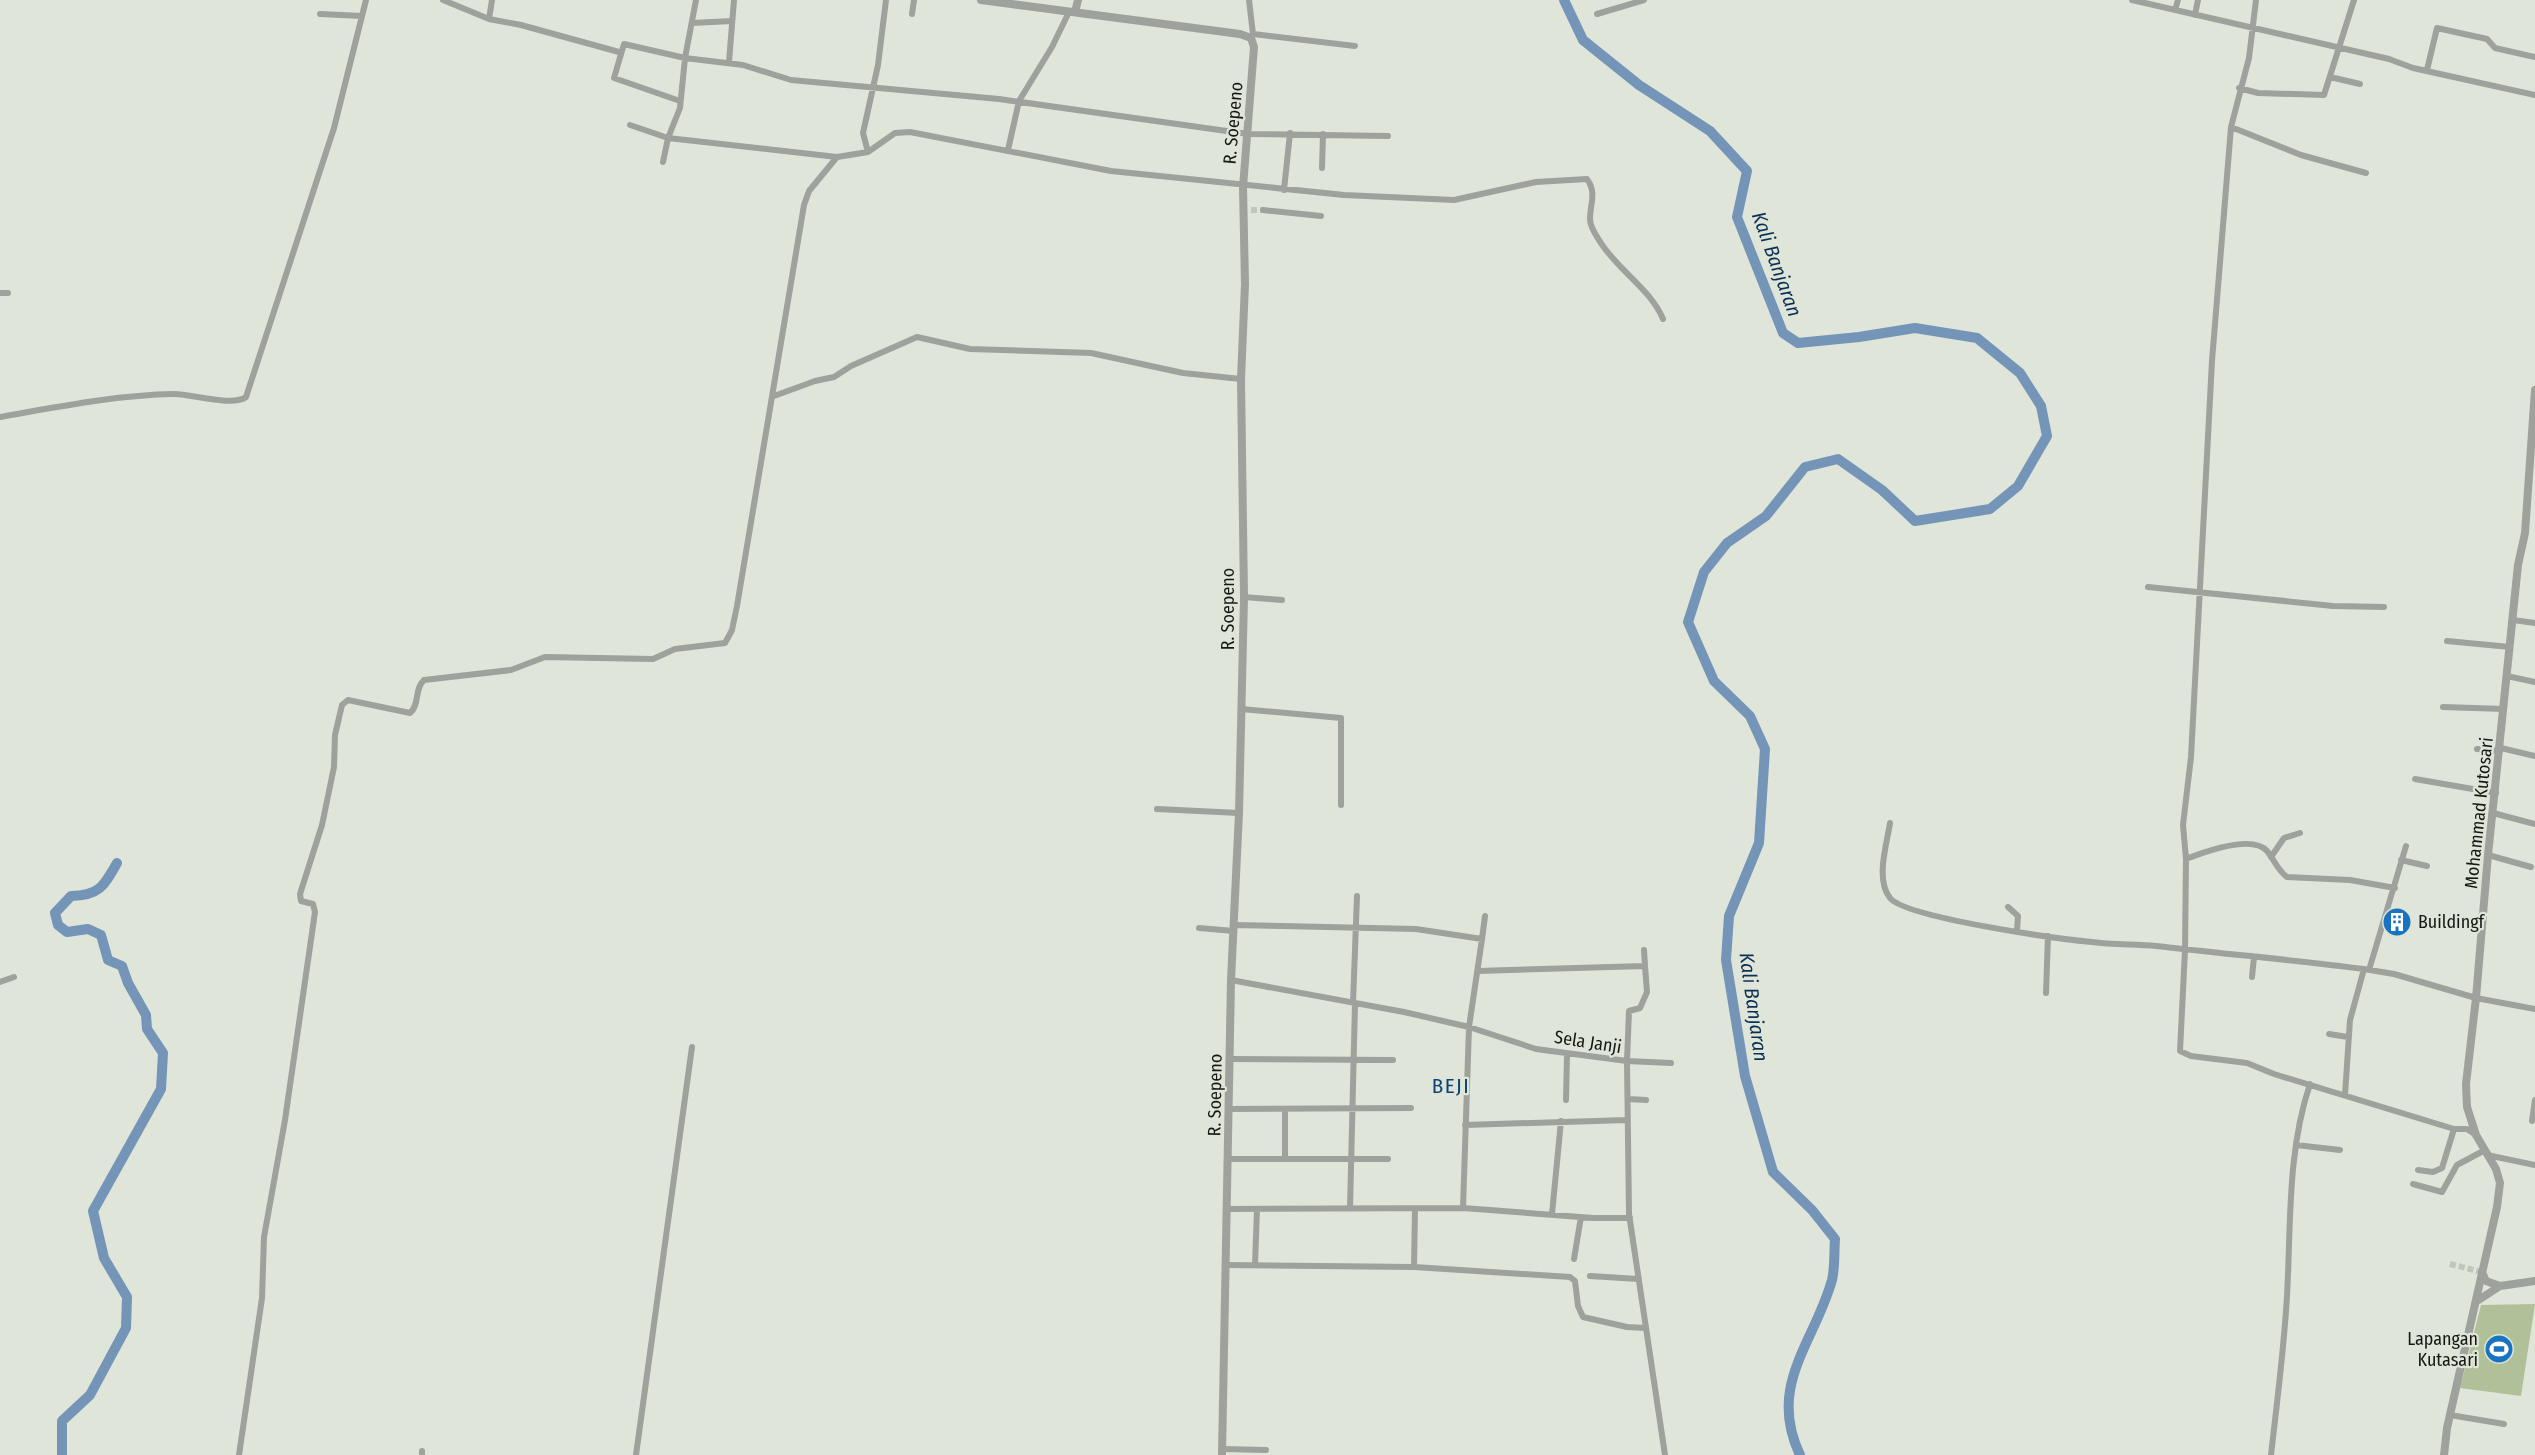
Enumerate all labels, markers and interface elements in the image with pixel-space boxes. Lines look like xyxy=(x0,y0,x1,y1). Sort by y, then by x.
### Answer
street label: R. Soepeno xyxy=(1218,81,1248,165)
water label: Kali Banjaran xyxy=(1747,208,1807,320)
street label: R. Soepeno xyxy=(1217,568,1239,650)
street label: Mohammad Kutosari xyxy=(2460,736,2498,890)
building icon: Buildingf xyxy=(2381,906,2413,938)
place label: Buildingf xyxy=(2418,911,2486,933)
water label: Kali Banjaran xyxy=(1734,951,1774,1063)
street label: Sela Janji xyxy=(1553,1026,1623,1058)
street label: R. Soepeno xyxy=(1203,1054,1227,1136)
district label: BEJI xyxy=(1432,1073,1470,1099)
place label: Lapangan Kutasari xyxy=(2407,1328,2478,1371)
sports icon: Lapangan Kutasari xyxy=(2483,1333,2515,1365)

